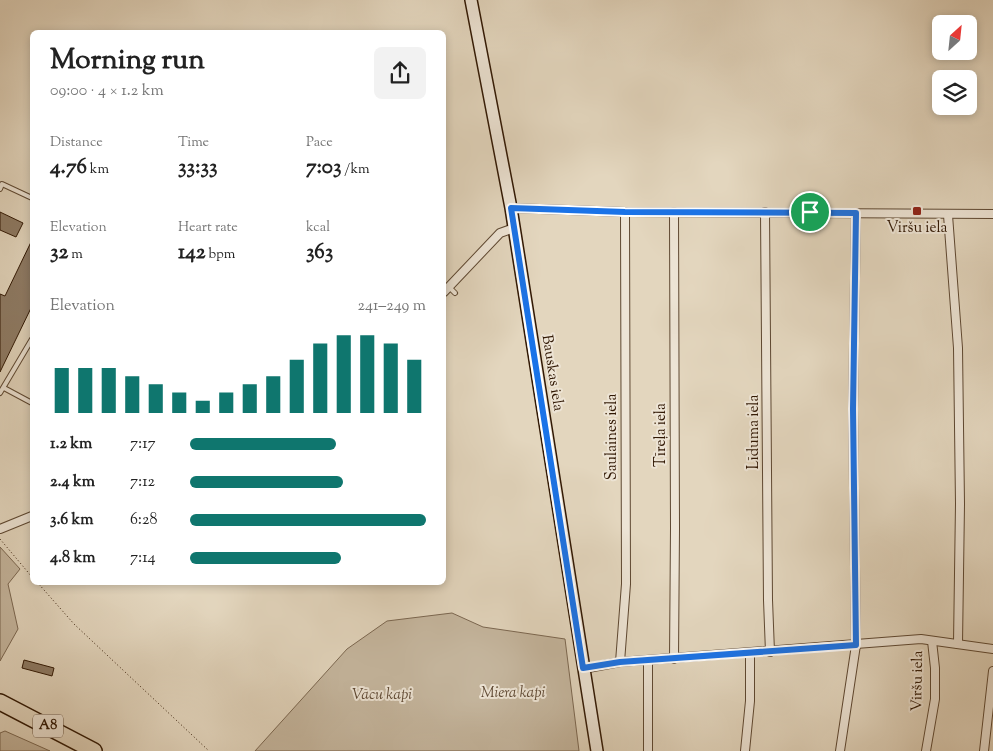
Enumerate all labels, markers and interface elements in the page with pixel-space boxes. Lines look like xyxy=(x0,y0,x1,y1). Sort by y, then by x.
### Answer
north arrow xyxy=(932,15,978,60)
map controls xyxy=(932,15,977,115)
text: Morning run xyxy=(50,41,205,81)
button: share xyxy=(374,47,426,99)
button: layers xyxy=(932,70,977,115)
text: 09:00 · 4 × 1.2 km xyxy=(50,80,164,103)
text: Distance xyxy=(50,133,103,153)
text: Time xyxy=(178,133,209,153)
text: Pace xyxy=(306,133,333,153)
text: 4.76 xyxy=(50,153,87,183)
text: 33:33 xyxy=(178,153,217,183)
text: 7:03 xyxy=(306,153,341,183)
text: km xyxy=(87,160,109,180)
text: /km xyxy=(341,160,370,180)
pin xyxy=(789,191,831,233)
icon: arrive xyxy=(796,198,824,226)
marker: Viršu iela xyxy=(911,205,923,217)
text: Elevation xyxy=(50,218,107,238)
text: Heart rate xyxy=(178,218,238,238)
text: kcal xyxy=(306,218,330,238)
place label: Viršu iela xyxy=(887,218,948,239)
text: 32 xyxy=(50,238,68,268)
text: 142 xyxy=(178,238,206,268)
text: 363 xyxy=(306,238,333,268)
text: m xyxy=(68,245,83,265)
text: bpm xyxy=(206,245,235,265)
text: Elevation xyxy=(50,295,115,318)
text: 241–249 m xyxy=(358,295,426,318)
street label: Bauskas iela xyxy=(536,333,568,413)
street label: Saulaines iela xyxy=(602,394,623,480)
street label: Līduma iela xyxy=(744,394,765,469)
street label: Tīreļa iela xyxy=(651,403,672,467)
text: 1.2 km xyxy=(50,433,92,456)
text: 7:17 xyxy=(130,433,156,456)
text: 2.4 km xyxy=(50,471,95,494)
text: 7:12 xyxy=(130,471,155,494)
text: 3.6 km xyxy=(50,509,94,532)
text: 6:28 xyxy=(130,509,157,532)
text: 4.8 km xyxy=(50,547,95,570)
text: 7:14 xyxy=(130,547,156,570)
street label: Viršu iela xyxy=(907,650,929,712)
park label: Miera kapi xyxy=(481,683,545,704)
park label: Vācu kapi xyxy=(352,685,412,706)
road number: A8 xyxy=(33,714,63,738)

